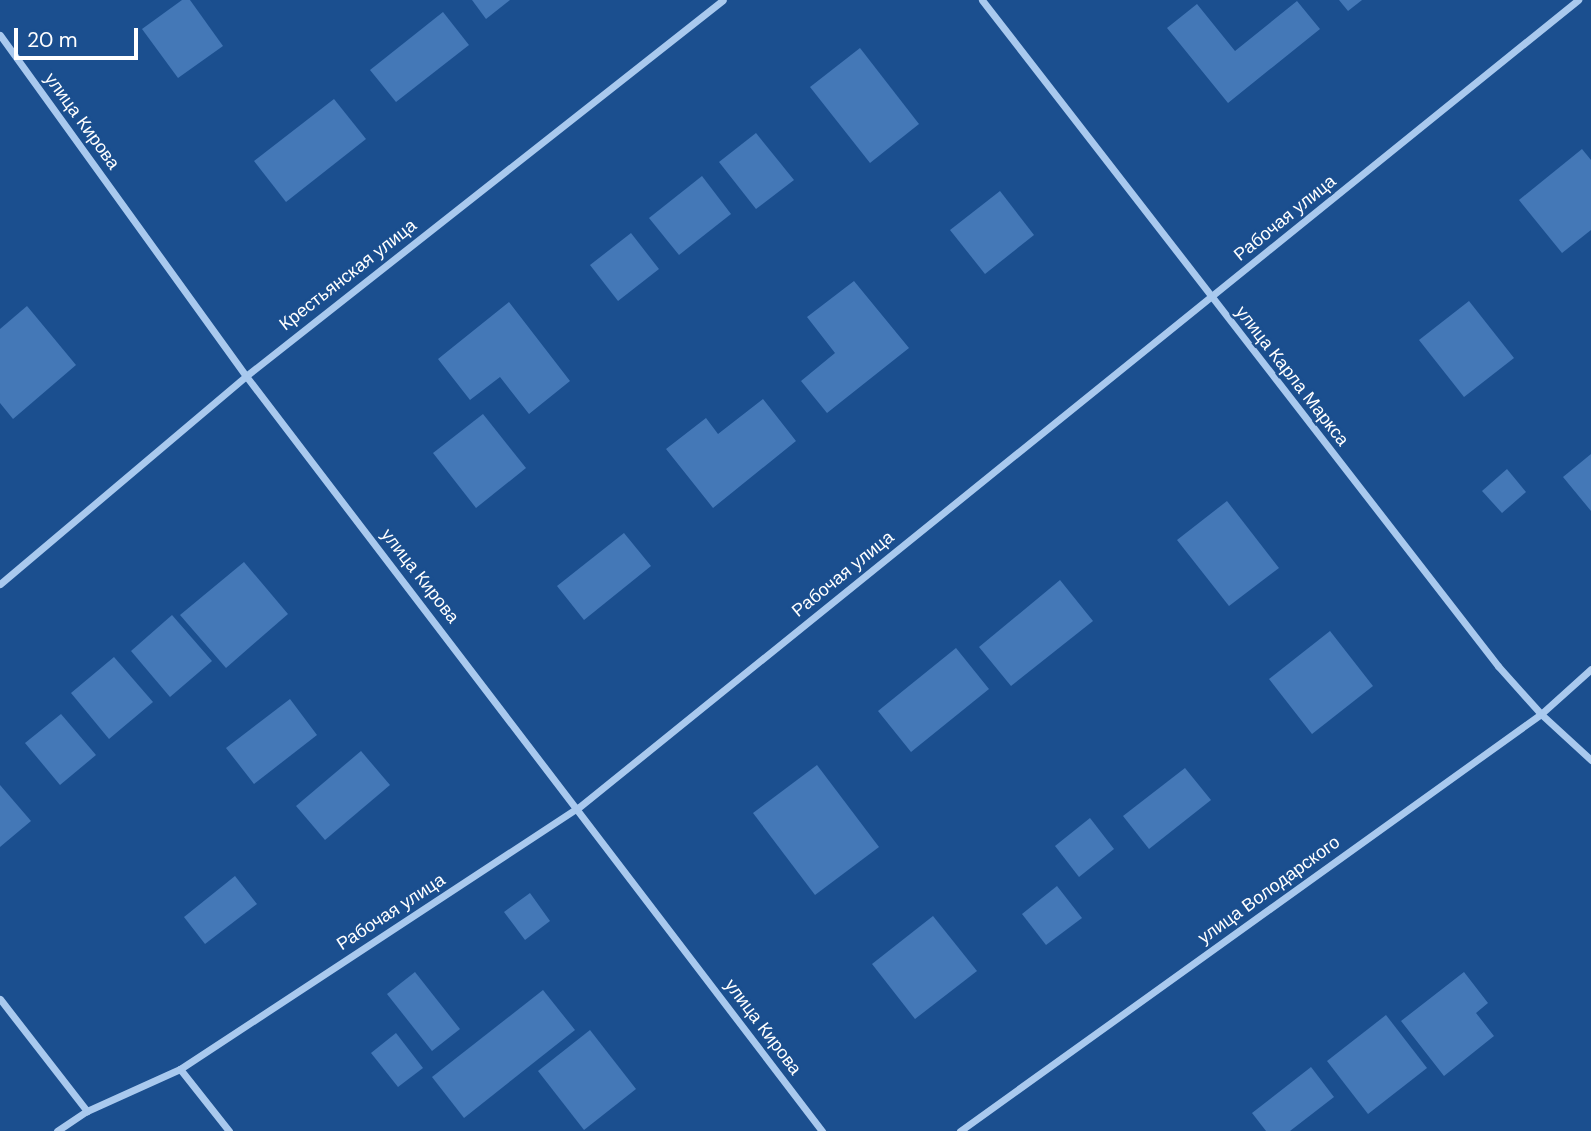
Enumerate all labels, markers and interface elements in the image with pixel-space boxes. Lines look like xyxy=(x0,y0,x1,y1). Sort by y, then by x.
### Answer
scale bar xyxy=(18,14,142,58)
text: 20 m xyxy=(27,26,78,54)
street label: улица Кирова xyxy=(40,68,124,174)
street label: Рабочая улица xyxy=(1230,170,1340,266)
street label: Крестьянская улица xyxy=(275,215,421,335)
street label: улица Карла Маркса xyxy=(1231,302,1353,450)
street label: улица Кирова xyxy=(376,524,464,628)
street label: Рабочая улица xyxy=(788,526,898,622)
street label: улица Володарского xyxy=(1194,831,1344,949)
street label: Рабочая улица xyxy=(333,869,449,955)
street label: улица Кирова xyxy=(720,975,806,1079)

